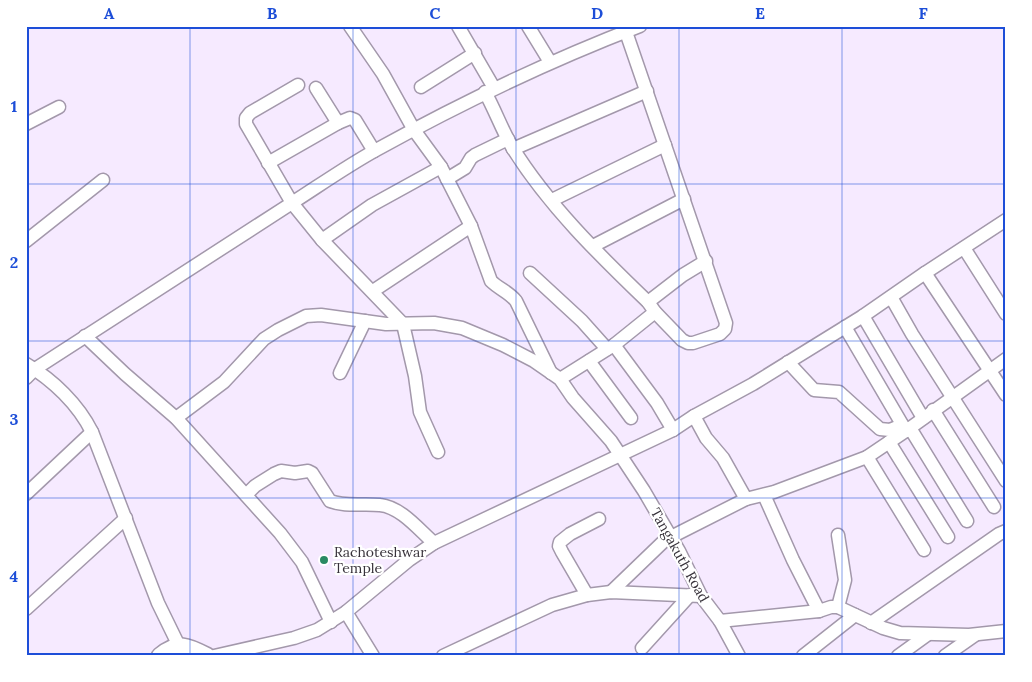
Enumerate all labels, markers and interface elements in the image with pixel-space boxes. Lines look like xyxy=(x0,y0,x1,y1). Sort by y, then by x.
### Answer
text: A xyxy=(104,3,115,23)
text: B xyxy=(267,3,278,23)
text: C xyxy=(429,3,441,23)
text: D xyxy=(591,3,603,23)
text: E xyxy=(755,3,765,23)
text: F xyxy=(918,3,928,23)
text: 1 xyxy=(11,96,17,116)
text: 2 xyxy=(10,252,18,272)
text: 3 xyxy=(10,409,19,429)
street label: Tangakuth Road xyxy=(647,505,713,605)
place label: Rachoteshwar Temple xyxy=(334,543,426,577)
marker: Rachoteshwar Temple xyxy=(318,554,330,566)
text: 4 xyxy=(10,566,19,586)

